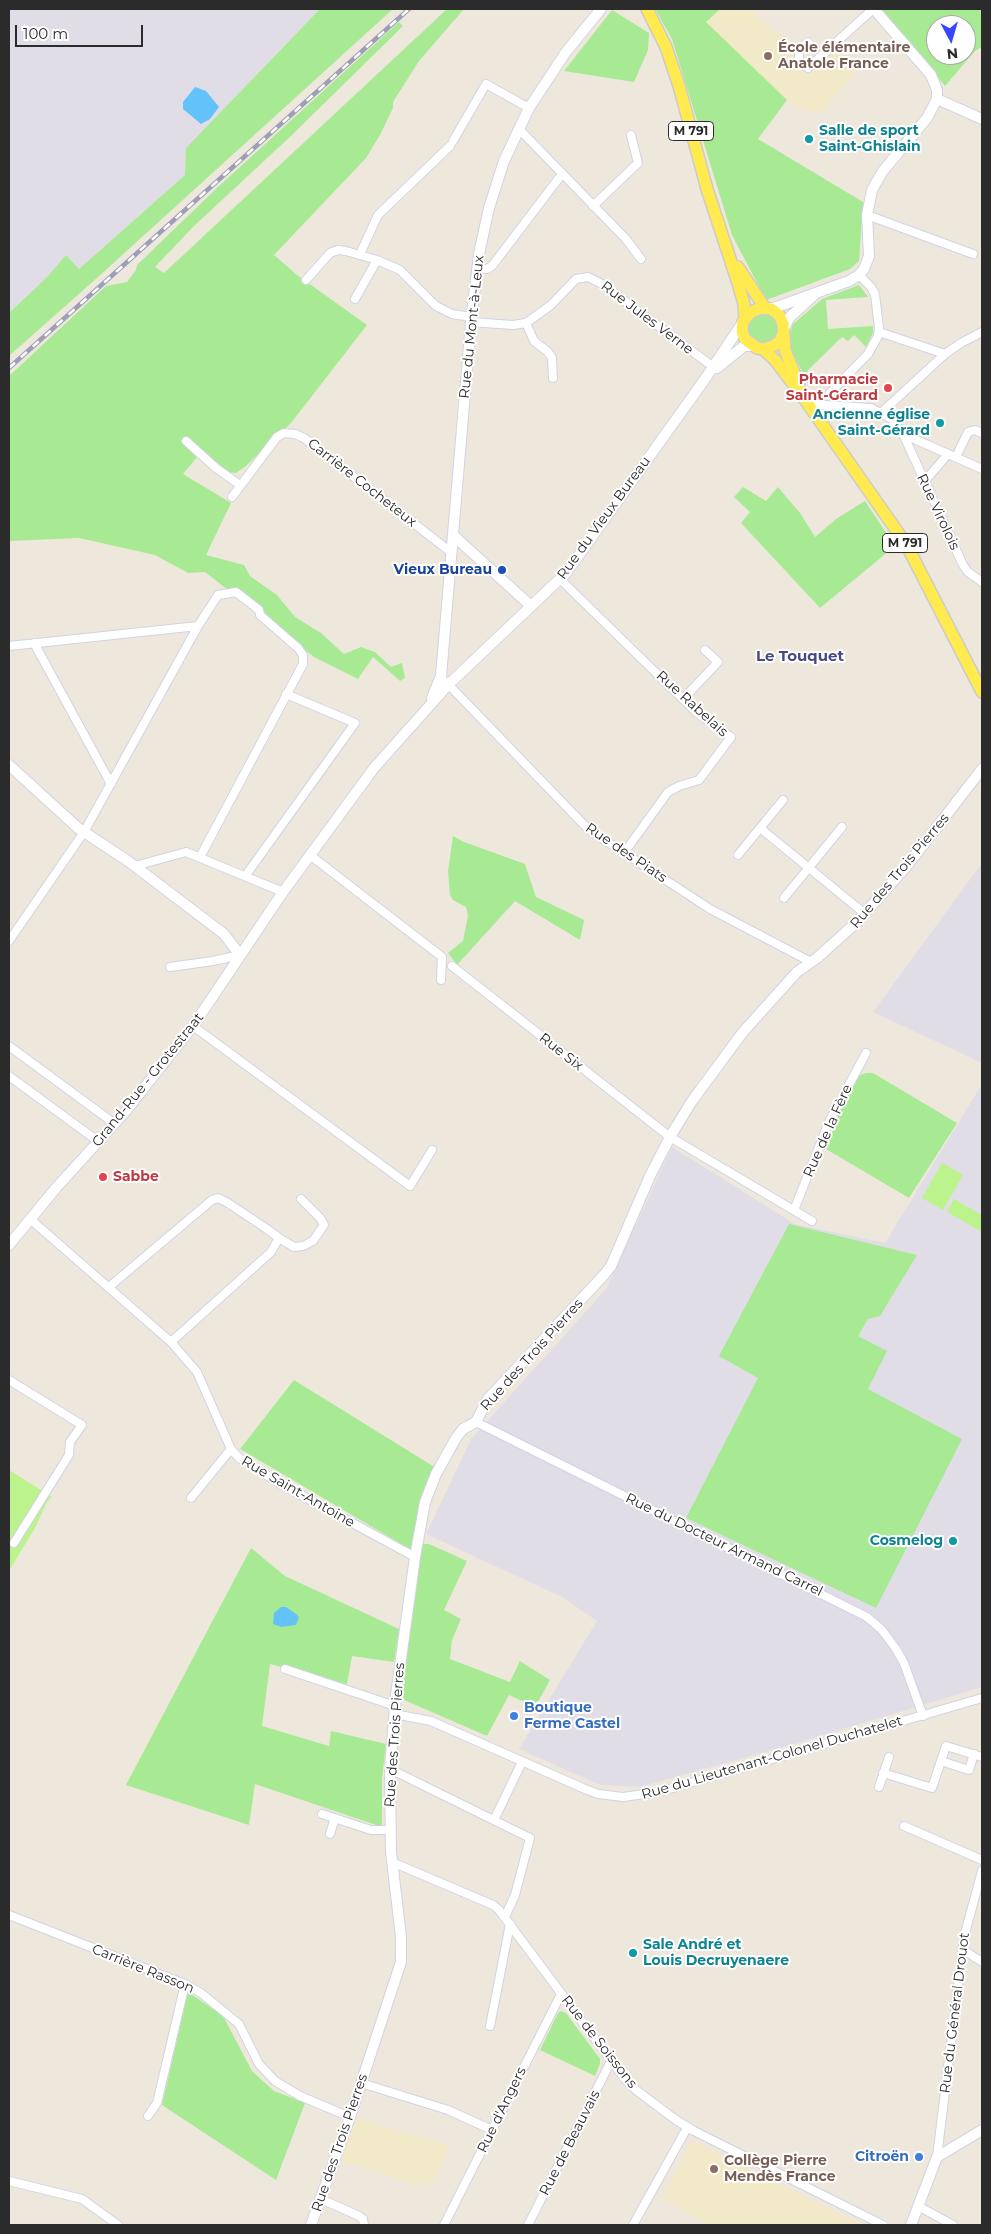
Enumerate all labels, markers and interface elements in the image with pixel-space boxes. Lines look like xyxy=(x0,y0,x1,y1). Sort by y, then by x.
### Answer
scale bar xyxy=(18,15,145,47)
north arrow xyxy=(926,15,976,65)
text: 100 m xyxy=(23,24,68,43)
place label: École élémentaire Anatole France xyxy=(778,40,910,72)
text: N xyxy=(946,44,959,63)
marker: École élémentaire Anatole France xyxy=(762,50,774,62)
road number: M 791 xyxy=(668,122,714,140)
place label: Salle de sport Saint-Ghislain xyxy=(819,123,921,156)
marker: Salle de sport Saint-Ghislain xyxy=(803,133,815,145)
street label: Rue du Mont-à-Leux xyxy=(456,255,488,399)
street label: Rue Jules Verne xyxy=(597,278,697,358)
place label: Pharmacie Saint-Gérard xyxy=(786,372,878,404)
marker: Pharmacie Saint-Gérard xyxy=(882,382,894,394)
place label: Ancienne église Saint-Gérard xyxy=(813,407,930,440)
marker: Ancienne église Saint-Gérard xyxy=(934,417,946,429)
street label: Carrière Cocheteux xyxy=(304,435,420,531)
street label: Rue du Vieux Bureau xyxy=(554,453,654,583)
street label: Rue Virolois xyxy=(913,471,963,553)
road number: M 791 xyxy=(882,534,928,552)
place label: Vieux Bureau xyxy=(394,562,492,578)
marker: Vieux Bureau xyxy=(496,564,508,576)
district label: Le Touquet xyxy=(756,648,844,666)
street label: Rue Rabelais xyxy=(653,667,731,741)
street label: Rue des Trois Pierres xyxy=(847,810,953,932)
street label: Rue des Piats xyxy=(582,820,670,886)
street label: Grand-Rue - Grotestraat xyxy=(89,1010,207,1150)
street label: Rue Six xyxy=(536,1030,586,1074)
street label: Rue de la Fère xyxy=(800,1082,856,1180)
place label: Sabbe xyxy=(113,1169,159,1185)
marker: Sabbe xyxy=(97,1171,109,1183)
street label: Rue des Trois Pierres xyxy=(477,1296,587,1414)
street label: Rue Saint-Antoine xyxy=(238,1453,358,1531)
street label: Rue du Docteur Armand Carrel xyxy=(623,1490,825,1600)
place label: Cosmelog xyxy=(870,1533,943,1549)
marker: Cosmelog xyxy=(947,1535,959,1547)
street label: Rue des Trois Pierres xyxy=(382,1662,408,1808)
place label: Boutique Ferme Castel xyxy=(524,1700,620,1732)
marker: Boutique Ferme Castel xyxy=(508,1710,520,1722)
street label: Rue du Lieutenant-Colonel Duchatelet xyxy=(640,1713,904,1803)
street label: Rue du Général Drouot xyxy=(937,1932,973,2094)
place label: Sale André et Louis Decruyenaere xyxy=(643,1937,789,1970)
street label: Carrière Rasson xyxy=(89,1941,197,1997)
marker: Sale André et Louis Decruyenaere xyxy=(627,1947,639,1959)
street label: Rue de Soissons xyxy=(558,1992,640,2092)
street label: Rue d'Angers xyxy=(474,2064,530,2156)
street label: Rue des Trois Pierres xyxy=(308,2072,372,2214)
street label: Rue de Beauvais xyxy=(536,2088,604,2198)
place label: Citroën xyxy=(855,2149,909,2165)
marker: Citroën xyxy=(913,2151,925,2163)
place label: Collège Pierre Mendès France xyxy=(724,2153,836,2186)
marker: Collège Pierre Mendès France xyxy=(708,2163,720,2175)

